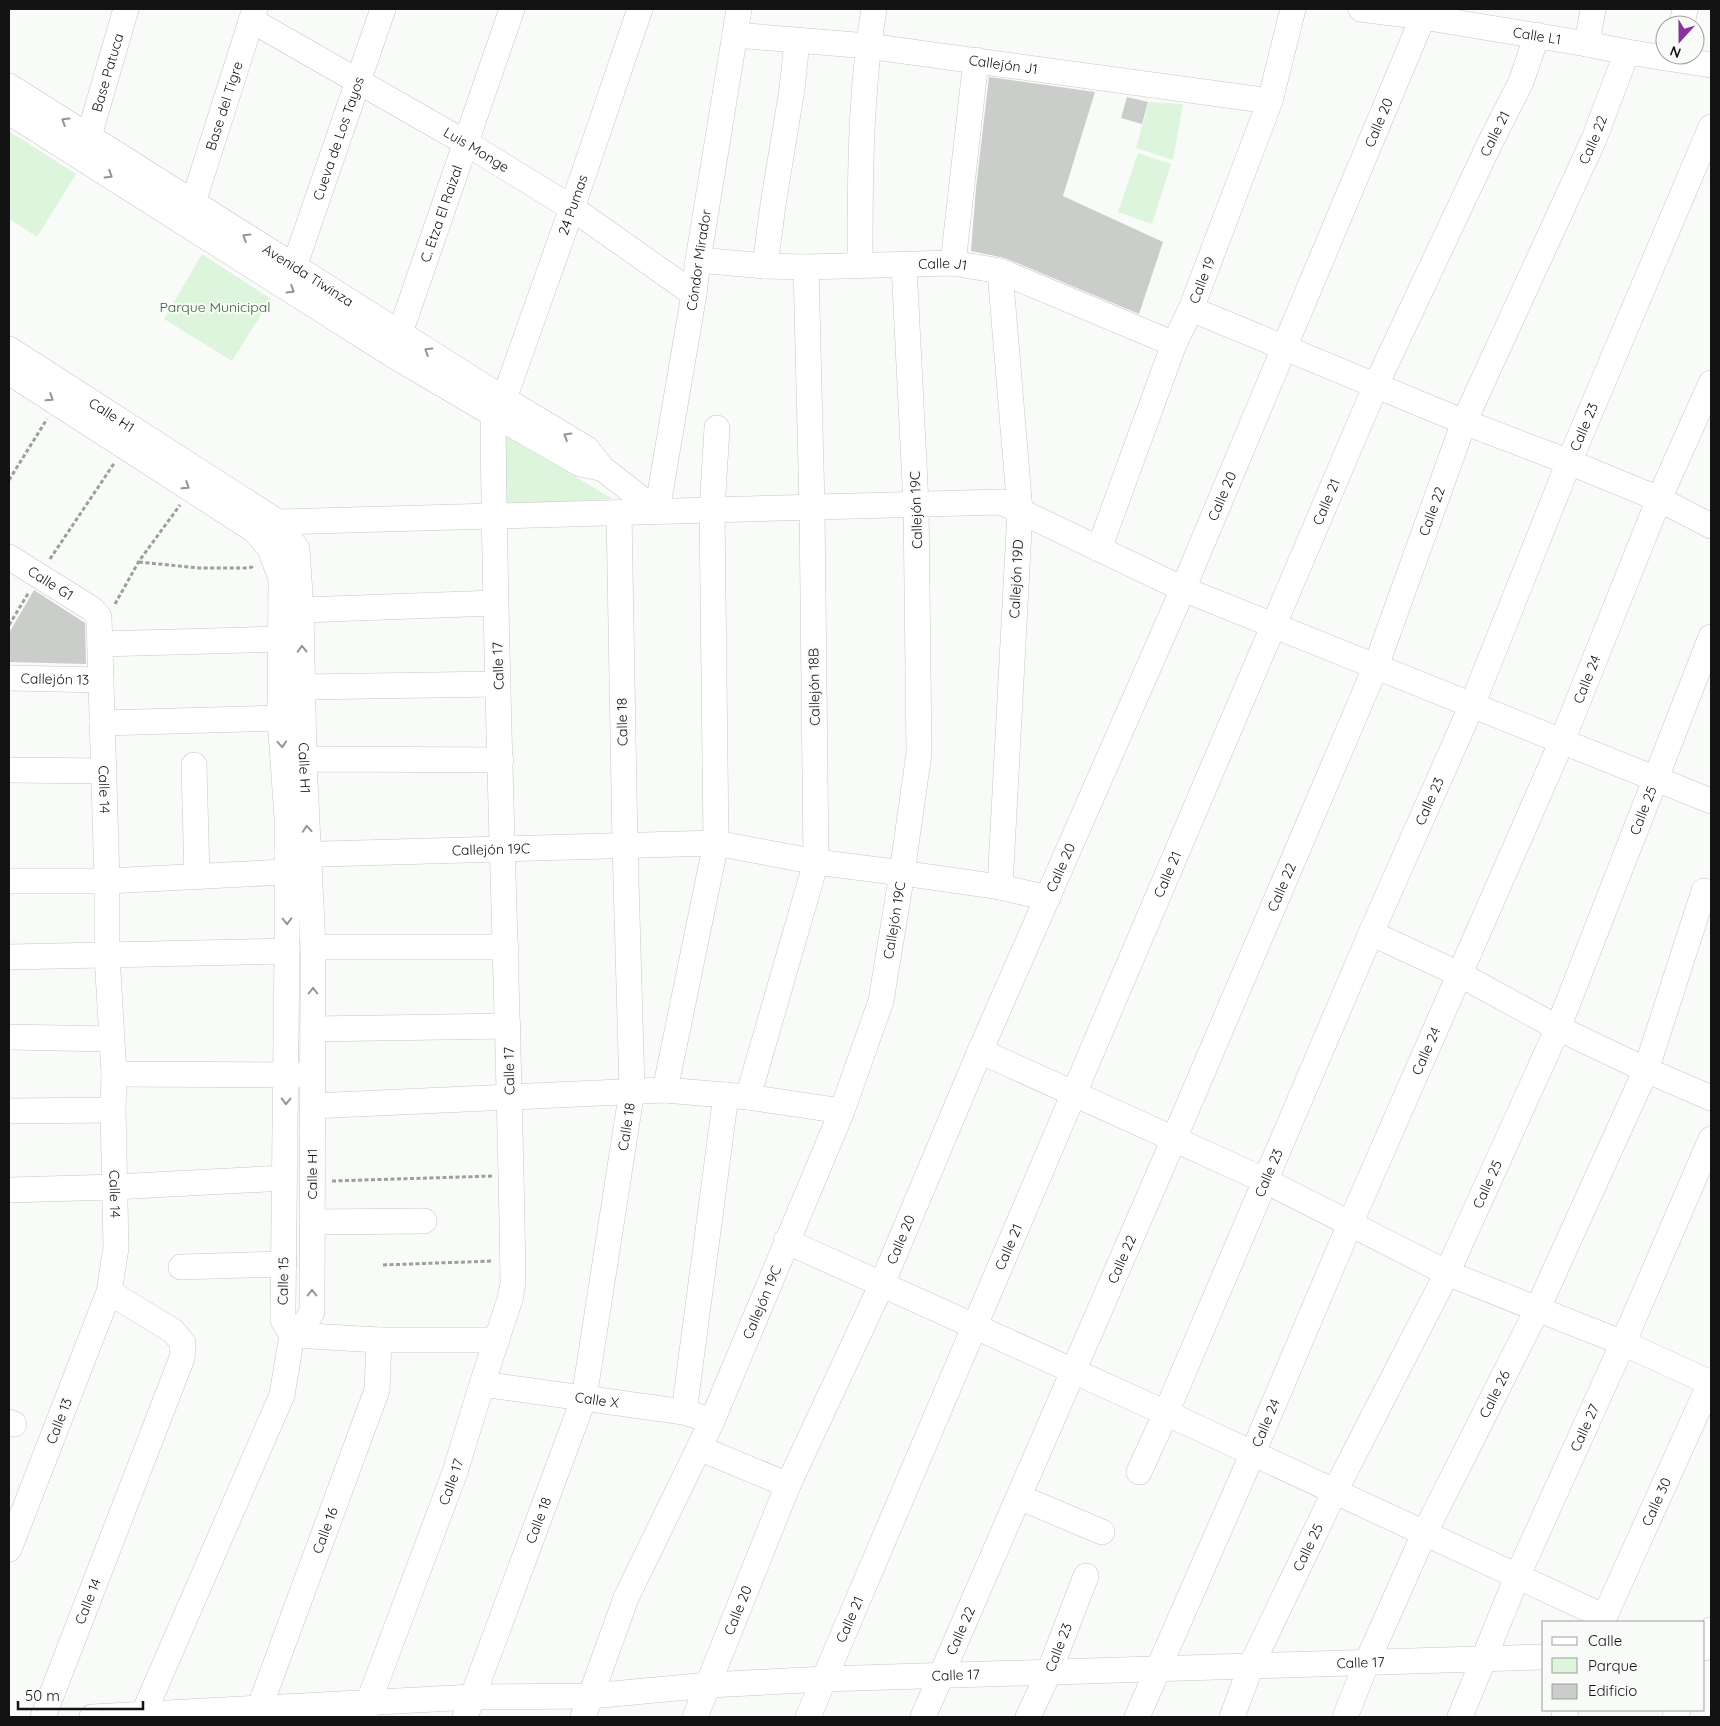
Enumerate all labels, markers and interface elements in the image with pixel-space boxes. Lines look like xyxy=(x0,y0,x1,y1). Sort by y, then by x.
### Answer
north arrow xyxy=(1655,15,1705,65)
street label: Calle L1 xyxy=(1512,23,1562,49)
street label: Base Patuca xyxy=(87,31,127,114)
text: N xyxy=(1667,42,1683,62)
street label: Callejón J1 xyxy=(968,51,1039,78)
street label: Base del Tigre xyxy=(201,59,247,153)
street label: Cueva de Los Tayos xyxy=(309,74,368,203)
street label: Calle 20 xyxy=(1360,95,1397,150)
street label: Calle 21 xyxy=(1476,108,1514,159)
street label: Calle 22 xyxy=(1575,113,1611,167)
one-way arrow xyxy=(62,118,71,127)
street label: Luis Monge xyxy=(440,123,513,176)
street label: C. Etza El Raizal xyxy=(416,163,466,265)
one-way arrow xyxy=(104,169,113,179)
street label: 24 Pumas xyxy=(554,172,592,238)
street label: Cóndor Mirador xyxy=(682,207,715,312)
one-way arrow xyxy=(243,233,252,243)
street label: Avenida Tiwinza xyxy=(259,240,357,311)
street label: Calle J1 xyxy=(918,254,968,274)
street label: Calle 19 xyxy=(1185,254,1219,306)
one-way arrow xyxy=(285,284,294,294)
park label: Parque Municipal xyxy=(159,298,271,316)
one-way arrow xyxy=(425,348,434,358)
one-way arrow xyxy=(44,392,53,401)
street label: Calle H1 xyxy=(85,394,138,436)
street label: Calle 23 xyxy=(1566,400,1602,454)
one-way arrow xyxy=(563,433,572,443)
street label: Calle 20 xyxy=(1204,469,1240,523)
street label: Callejón 19C xyxy=(906,471,926,549)
street label: Calle 21 xyxy=(1308,476,1344,528)
one-way arrow xyxy=(181,480,190,489)
street label: Calle 22 xyxy=(1415,484,1449,538)
street label: Callejón 19D xyxy=(1005,539,1027,619)
street label: Calle G1 xyxy=(24,562,77,604)
street label: Calle 17 xyxy=(488,642,508,690)
one-way arrow xyxy=(297,644,307,652)
street label: Callejón 18B xyxy=(804,648,824,726)
street label: Calle 24 xyxy=(1569,652,1605,706)
street label: Callejón 13 xyxy=(21,669,89,689)
street label: Calle 18 xyxy=(613,698,631,746)
one-way arrow xyxy=(276,740,287,748)
street label: Calle H1 xyxy=(295,742,315,794)
street label: Calle 14 xyxy=(94,765,114,814)
street label: Calle 23 xyxy=(1411,774,1448,828)
street label: Calle 25 xyxy=(1625,784,1661,838)
one-way arrow xyxy=(301,824,312,832)
street label: Callejón 19C xyxy=(452,839,530,859)
street label: Calle 20 xyxy=(1042,840,1079,895)
street label: Calle 21 xyxy=(1149,848,1185,900)
street label: Calle 22 xyxy=(1263,860,1300,914)
street label: Callejón 19C xyxy=(879,880,909,960)
one-way arrow xyxy=(282,918,292,925)
one-way arrow xyxy=(308,987,318,994)
street label: Calle 24 xyxy=(1408,1024,1444,1078)
street label: Calle 17 xyxy=(500,1047,518,1095)
one-way arrow xyxy=(281,1098,291,1105)
street label: Calle 18 xyxy=(614,1101,639,1152)
street label: Calle 23 xyxy=(1250,1146,1287,1200)
street label: Calle H1 xyxy=(303,1149,321,1199)
street label: Calle 25 xyxy=(1468,1157,1506,1211)
street label: Calle 14 xyxy=(105,1170,124,1218)
street label: Calle 20 xyxy=(882,1212,919,1267)
street label: Calle 21 xyxy=(991,1221,1026,1273)
street label: Calle 22 xyxy=(1103,1232,1140,1286)
street label: Calle 15 xyxy=(274,1257,292,1305)
street label: Callejón 19C xyxy=(738,1263,785,1342)
one-way arrow xyxy=(307,1289,317,1297)
street label: Calle 26 xyxy=(1475,1367,1514,1421)
street label: Calle X xyxy=(574,1388,621,1412)
street label: Calle 13 xyxy=(42,1395,76,1447)
street label: Calle 24 xyxy=(1247,1396,1284,1450)
street label: Calle 27 xyxy=(1566,1401,1603,1454)
street label: Calle 17 xyxy=(434,1457,468,1508)
street label: Calle 30 xyxy=(1638,1475,1675,1529)
street label: Calle 18 xyxy=(521,1494,555,1546)
street label: Calle 16 xyxy=(308,1504,342,1556)
street label: Calle 25 xyxy=(1289,1520,1327,1574)
street label: Calle 14 xyxy=(71,1576,105,1627)
street label: Calle 20 xyxy=(720,1583,756,1638)
street label: Calle 21 xyxy=(832,1594,867,1645)
street label: Calle 22 xyxy=(942,1603,979,1658)
street label: Calle 23 xyxy=(1041,1620,1076,1674)
legend xyxy=(1542,1621,1705,1711)
text: Calle xyxy=(1588,1631,1622,1650)
street label: Calle 17 xyxy=(1336,1653,1385,1672)
text: Parque xyxy=(1588,1656,1638,1675)
street label: Calle 17 xyxy=(931,1665,980,1685)
scale bar xyxy=(18,1678,142,1710)
text: Edificio xyxy=(1588,1681,1637,1700)
text: 50 m xyxy=(25,1686,60,1705)

